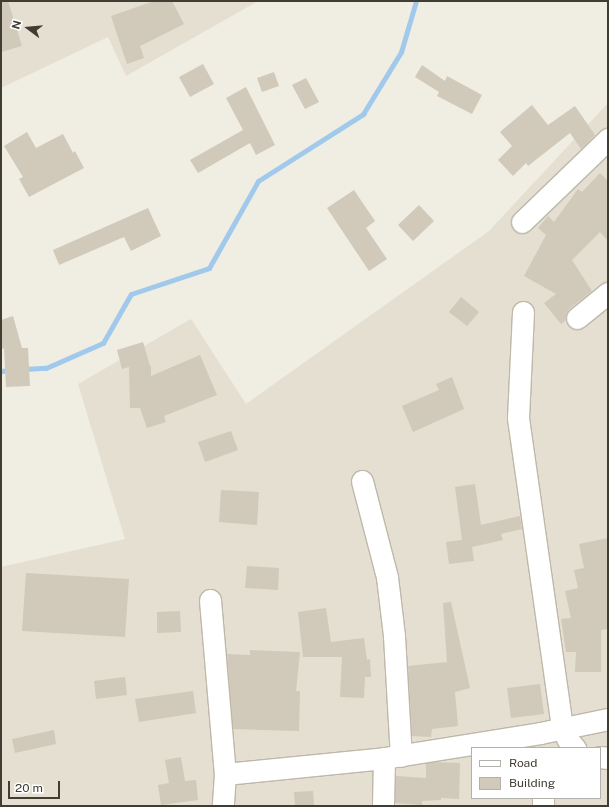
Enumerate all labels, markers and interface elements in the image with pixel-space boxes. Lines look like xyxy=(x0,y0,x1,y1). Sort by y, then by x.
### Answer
north arrow xyxy=(8,8,48,48)
text: N xyxy=(10,19,23,30)
legend xyxy=(471,747,601,799)
text: Road xyxy=(509,756,537,770)
scale bar xyxy=(10,773,62,799)
text: Building xyxy=(509,776,555,790)
text: 20 m xyxy=(15,781,43,795)

